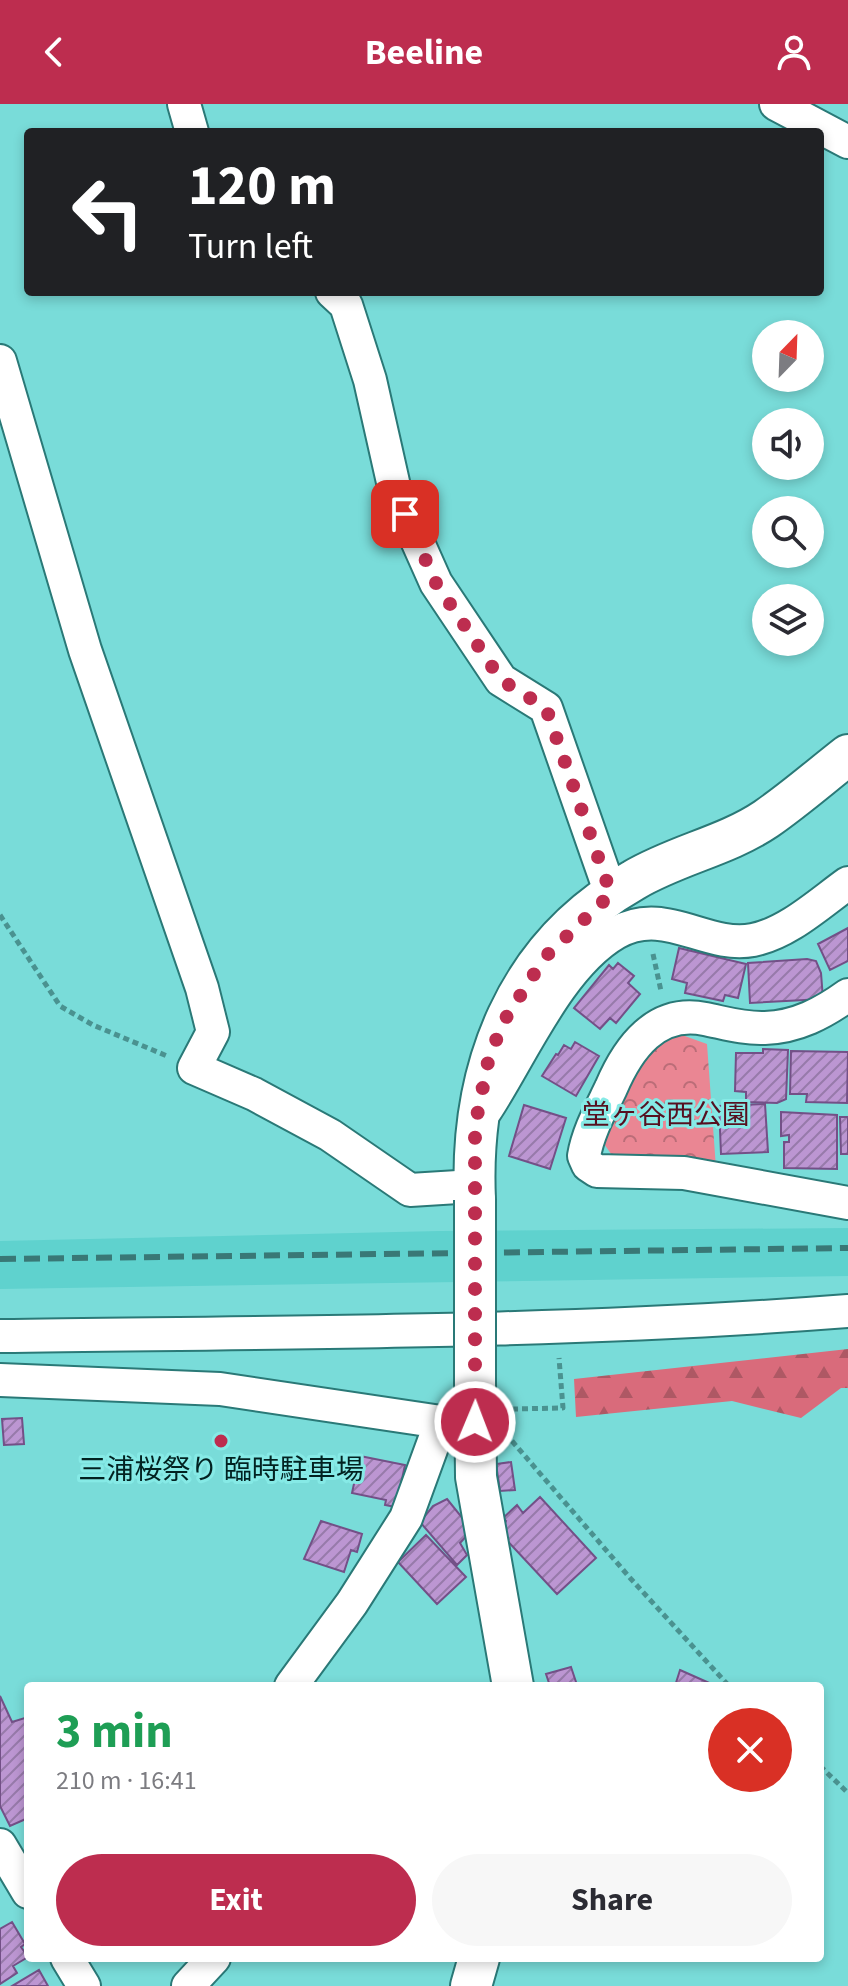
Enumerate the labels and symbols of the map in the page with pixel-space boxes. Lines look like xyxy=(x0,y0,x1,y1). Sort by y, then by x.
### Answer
north arrow xyxy=(752,320,824,392)
pin xyxy=(371,480,439,548)
park label: 堂ヶ谷西公園 xyxy=(582,1095,750,1135)
position arrow xyxy=(433,1380,517,1464)
marker: 三浦桜祭り 臨時駐車場 xyxy=(212,1432,230,1450)
place label: 三浦桜祭り 臨時駐車場 xyxy=(78,1450,364,1490)

